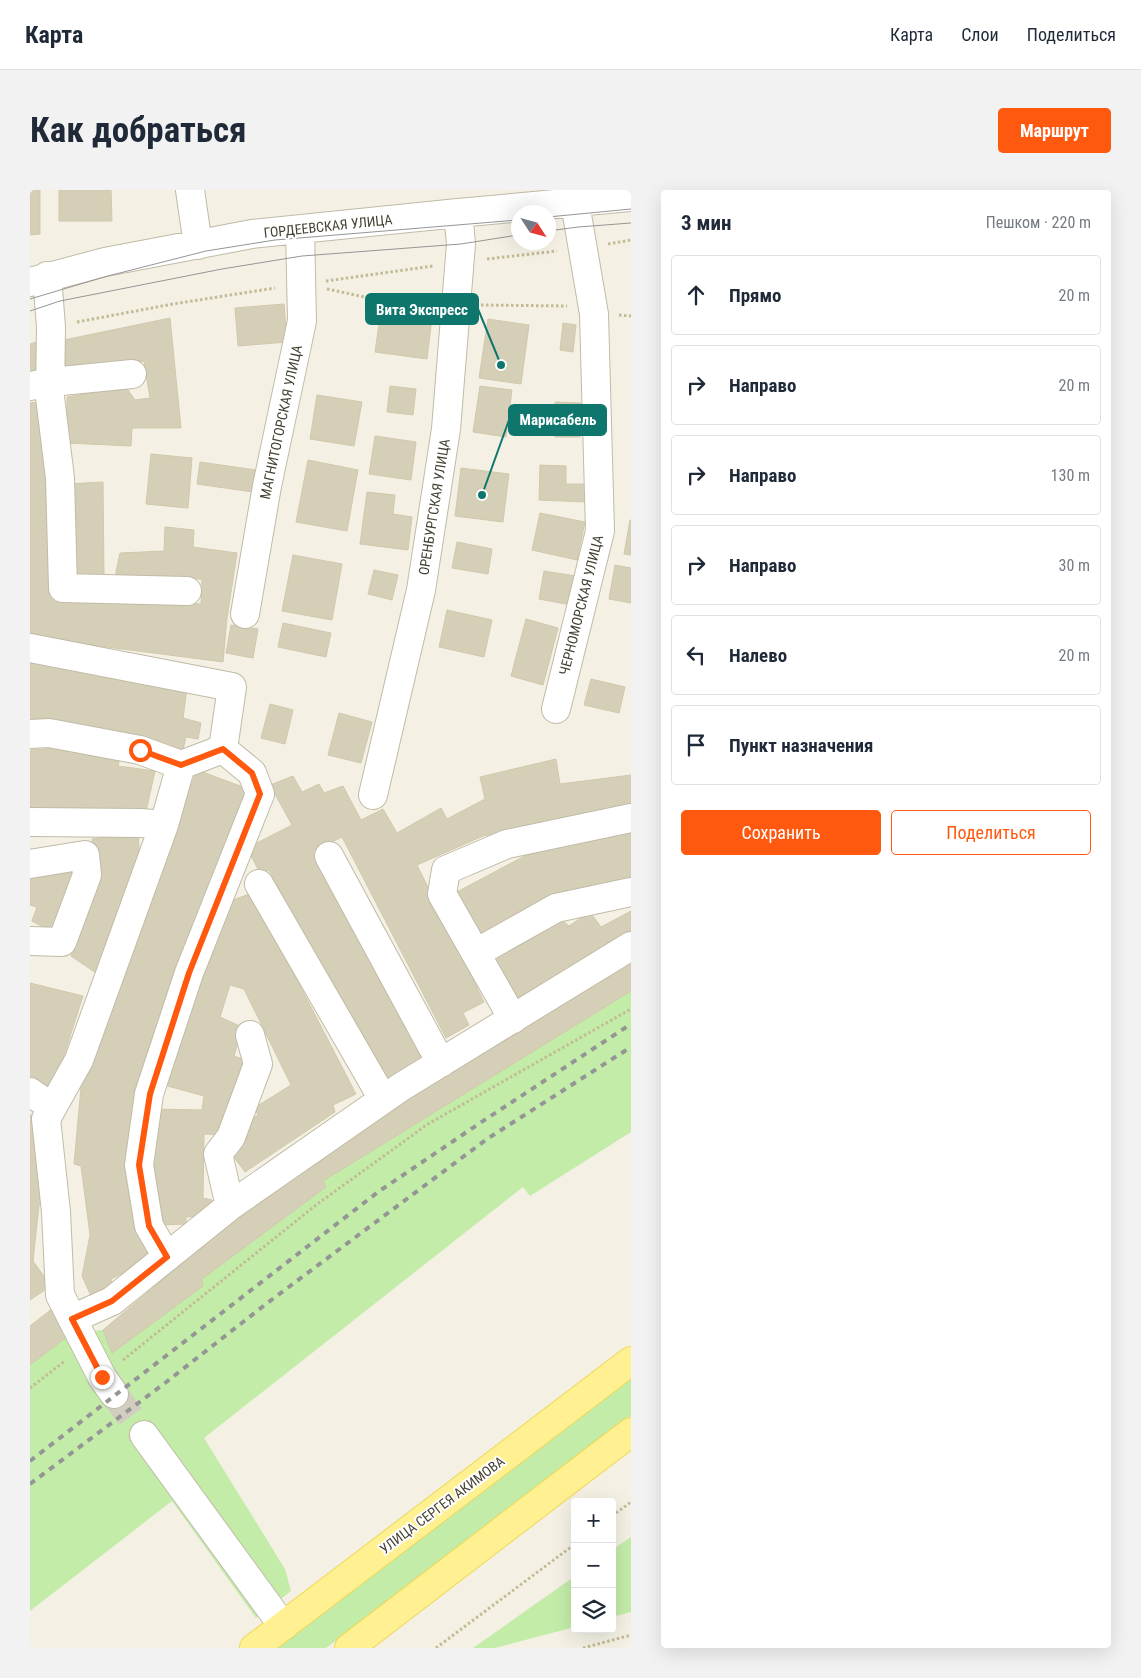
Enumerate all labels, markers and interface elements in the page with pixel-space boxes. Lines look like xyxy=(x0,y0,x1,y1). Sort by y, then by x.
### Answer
text: Карта xyxy=(25,21,83,49)
text: Карта xyxy=(890,24,933,45)
text: Слои xyxy=(961,24,999,45)
text: Поделиться xyxy=(1027,24,1116,45)
button: Маршрут xyxy=(998,108,1111,153)
text: Как добраться xyxy=(30,110,246,151)
north arrow xyxy=(511,205,556,250)
street label: ГОРДЕЕВСКАЯ УЛИЦА xyxy=(263,211,393,241)
text: 3 мин xyxy=(681,211,731,235)
text: Пешком · 220 m xyxy=(986,213,1091,232)
icon: ahead xyxy=(682,281,710,309)
text: Прямо xyxy=(729,284,782,307)
text: 20 m xyxy=(1058,286,1090,305)
callout: Вита Экспресс xyxy=(366,294,478,324)
text: Вита Экспресс xyxy=(376,301,468,319)
street label: МАГНИТОГОРСКАЯ УЛИЦА xyxy=(257,343,305,501)
icon: right xyxy=(682,371,710,399)
text: Направо xyxy=(729,374,796,397)
text: 20 m xyxy=(1058,376,1090,395)
callout: Марисабель xyxy=(509,405,606,435)
text: Марисабель xyxy=(520,411,597,429)
street label: ОРЕНБУРГСКАЯ УЛИЦА xyxy=(415,438,453,576)
icon: right xyxy=(682,461,710,489)
text: Направо xyxy=(729,464,796,487)
text: 130 m xyxy=(1051,466,1090,485)
street label: ЧЕРНОМОРСКАЯ УЛИЦА xyxy=(556,533,606,677)
icon: right xyxy=(682,551,710,579)
text: Направо xyxy=(729,554,796,577)
text: 30 m xyxy=(1058,556,1090,575)
icon: left xyxy=(682,641,710,669)
text: Налево xyxy=(729,644,787,667)
text: 20 m xyxy=(1058,646,1090,665)
icon: arrive xyxy=(682,731,710,759)
text: Пункт назначения xyxy=(729,734,873,757)
route start xyxy=(129,739,152,762)
button: Сохранить xyxy=(681,810,881,855)
button: Поделиться xyxy=(891,810,1091,855)
route end xyxy=(91,1366,114,1389)
street label: УЛИЦА СЕРГЕЯ АКИМОВА xyxy=(377,1453,507,1557)
map controls xyxy=(571,1498,616,1633)
button: + xyxy=(571,1498,616,1543)
button: − xyxy=(571,1543,616,1588)
button: layers xyxy=(571,1588,616,1633)

